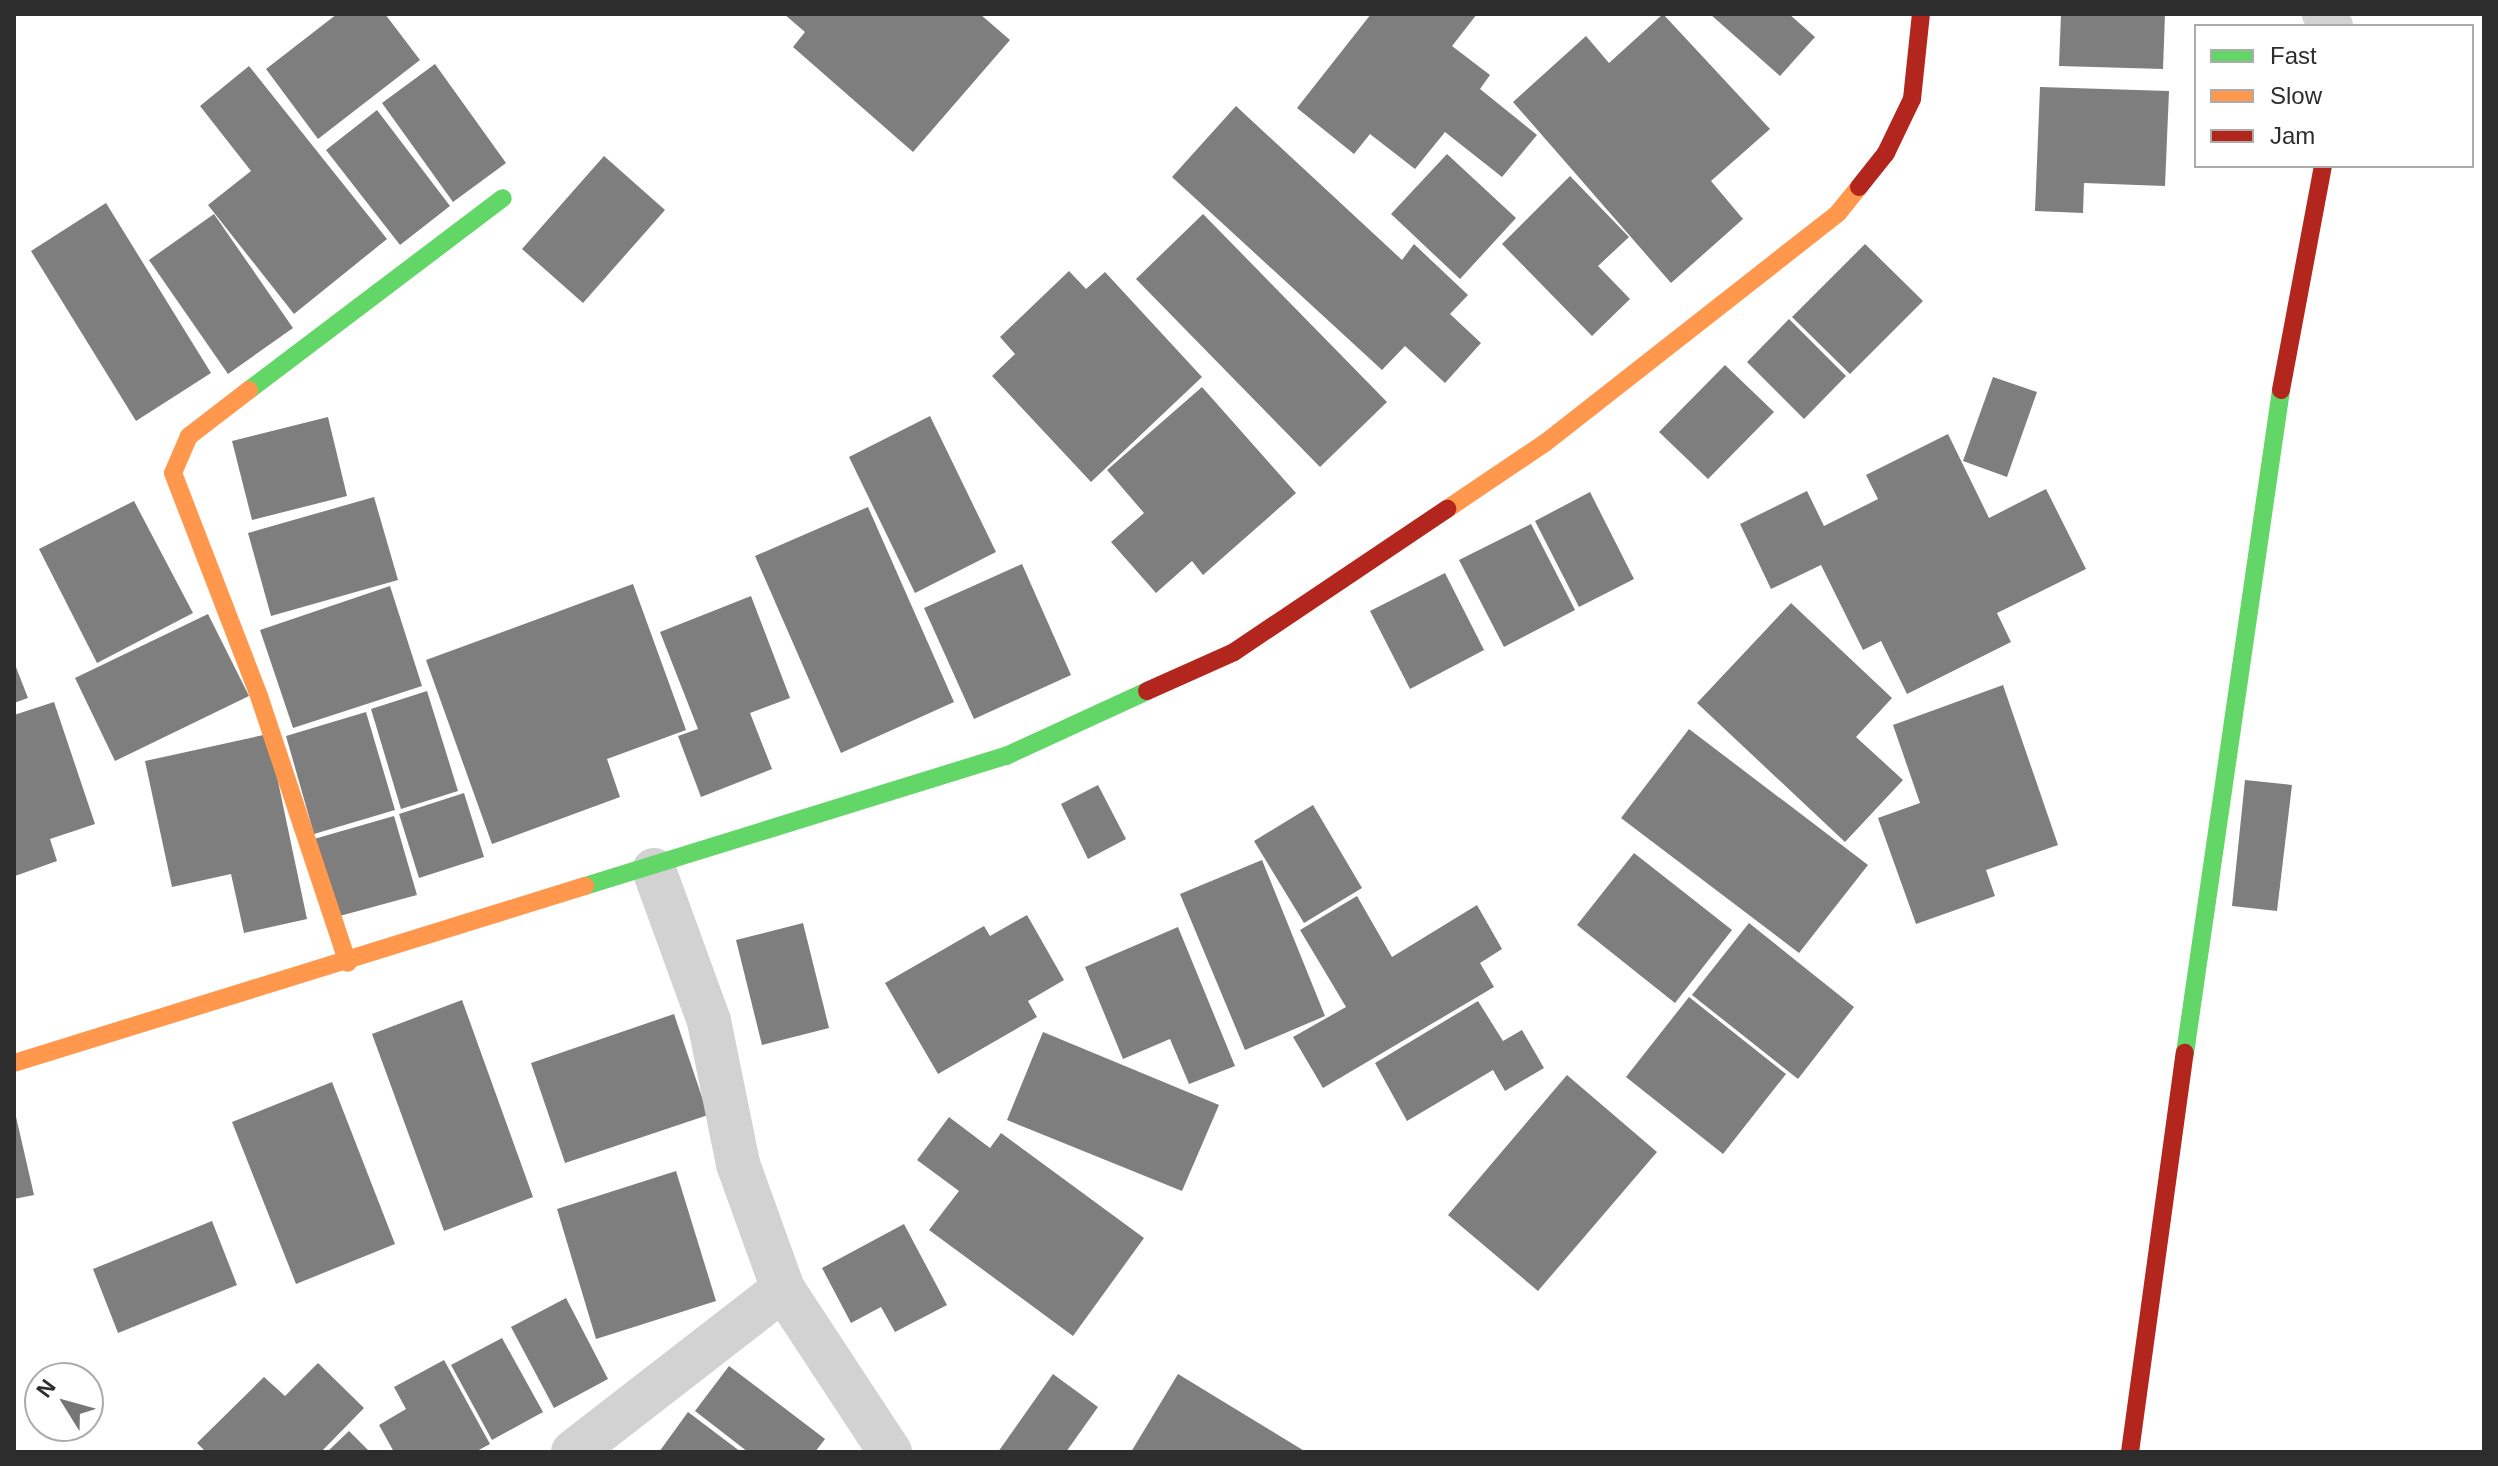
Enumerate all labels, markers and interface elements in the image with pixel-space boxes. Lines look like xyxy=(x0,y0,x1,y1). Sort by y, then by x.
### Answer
legend xyxy=(2194,24,2474,168)
text: Fast xyxy=(2270,42,2317,69)
text: Slow xyxy=(2270,82,2322,109)
text: Jam xyxy=(2270,122,2315,149)
north arrow xyxy=(24,1362,104,1442)
text: N xyxy=(31,1375,61,1402)

